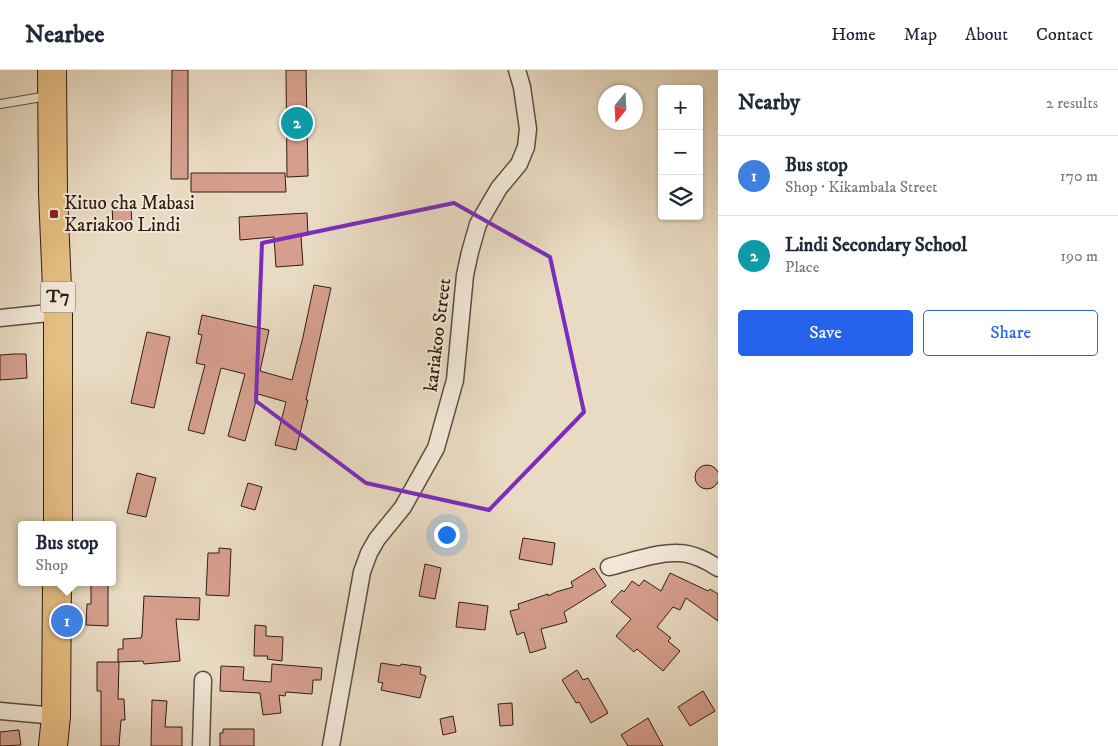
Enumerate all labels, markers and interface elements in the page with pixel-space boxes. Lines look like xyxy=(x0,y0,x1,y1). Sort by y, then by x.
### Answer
text: Nearbee xyxy=(25,20,104,50)
text: Home xyxy=(831,24,876,46)
text: Map xyxy=(904,24,937,46)
text: About xyxy=(965,24,1008,46)
text: Contact xyxy=(1036,24,1093,46)
north arrow xyxy=(598,85,643,130)
map controls xyxy=(658,85,703,220)
button: + xyxy=(658,85,703,130)
text: Nearby xyxy=(738,90,800,116)
text: 2 results xyxy=(1046,93,1098,113)
pin: 2 xyxy=(281,104,313,142)
button: − xyxy=(658,130,703,175)
text: Bus stop xyxy=(785,154,848,177)
text: 1 xyxy=(751,166,757,186)
text: 170 m xyxy=(1060,166,1098,186)
button: layers xyxy=(658,175,703,220)
text: Shop · Kikambala Street xyxy=(785,177,937,197)
place label: Kituo cha Mabasi Kariakoo Lindi xyxy=(64,192,195,237)
marker: Kituo cha Mabasi Kariakoo Lindi xyxy=(48,208,60,220)
text: Lindi Secondary School xyxy=(785,234,967,257)
text: 2 xyxy=(750,246,758,266)
text: 190 m xyxy=(1060,246,1098,266)
text: Place xyxy=(785,257,819,277)
street label: kariakoo Street xyxy=(420,277,456,393)
road number: T7 xyxy=(40,282,76,312)
button: Save xyxy=(738,310,913,356)
button: Share xyxy=(923,310,1098,356)
popup xyxy=(18,521,116,586)
your location xyxy=(434,522,460,548)
text: Bus stop xyxy=(36,532,98,555)
text: Shop xyxy=(36,555,68,575)
pin: 1 xyxy=(51,602,83,640)

